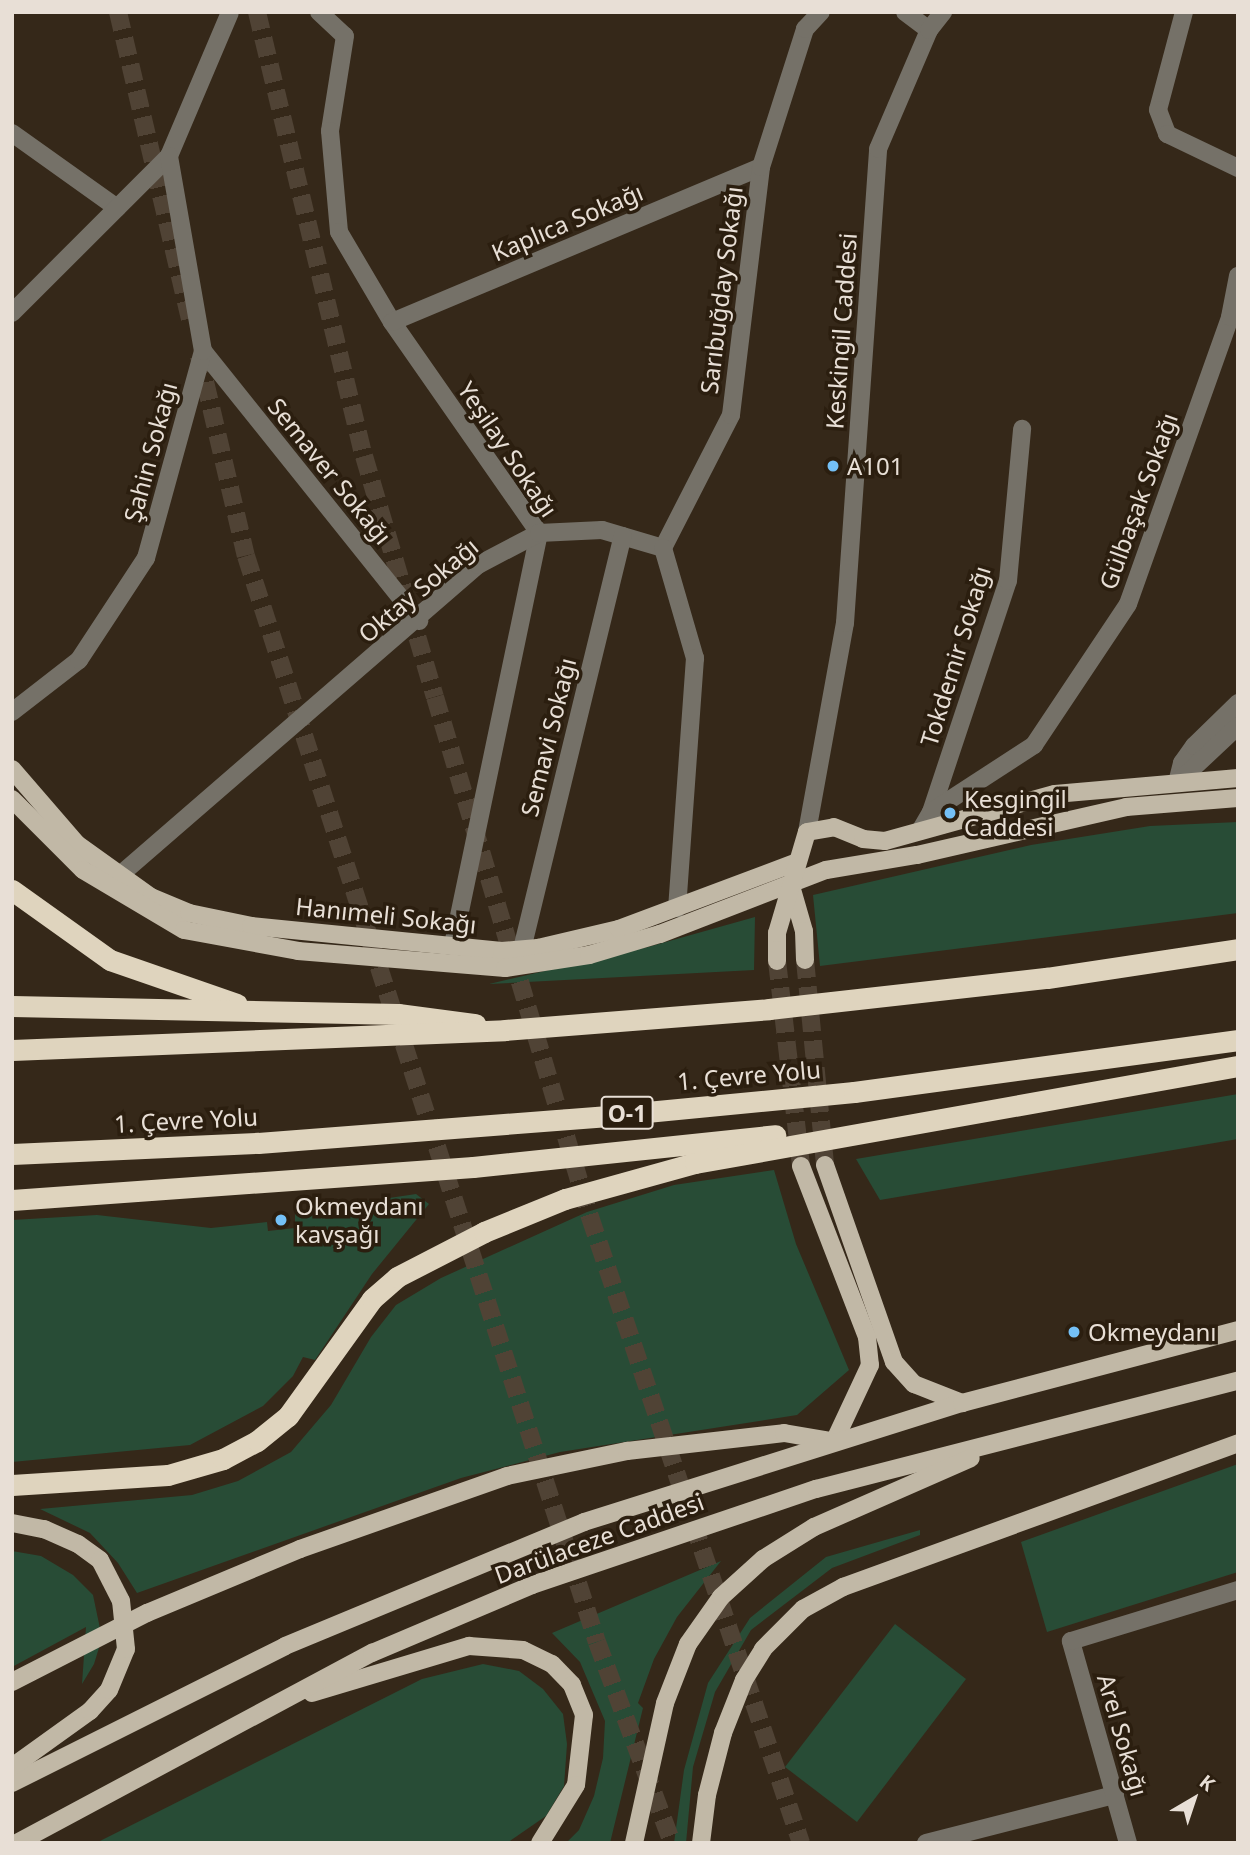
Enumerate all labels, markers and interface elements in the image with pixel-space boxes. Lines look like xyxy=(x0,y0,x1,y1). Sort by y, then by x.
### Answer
street label: Kaplıca Sokağı xyxy=(487,177,647,267)
street label: Sarıbuğday Sokağı xyxy=(694,185,748,395)
street label: Keskingil Caddesi xyxy=(820,232,862,430)
street label: Yeşilay Sokağı xyxy=(452,376,564,522)
street label: Şahin Sokağı xyxy=(117,379,183,525)
street label: Semaver Sokağı xyxy=(262,392,398,550)
street label: Gülbaşak Sokağı xyxy=(1093,409,1183,593)
place label: A101 xyxy=(847,452,904,480)
marker: A101 xyxy=(825,458,841,474)
street label: Oktay Sokağı xyxy=(352,532,484,648)
street label: Tokdemir Sokağı xyxy=(914,562,996,750)
street label: Semavi Sokağı xyxy=(514,655,582,819)
place label: Kesgingil Caddesi xyxy=(964,785,1067,841)
marker: Kesgingil Caddesi xyxy=(942,805,958,821)
street label: Hanımeli Sokağı xyxy=(294,891,478,939)
street label: 1. Çevre Yolu xyxy=(676,1054,822,1096)
road number: O-1 xyxy=(599,1094,655,1132)
street label: 1. Çevre Yolu xyxy=(113,1102,259,1138)
place label: Okmeydanı kavşağı xyxy=(295,1192,424,1248)
marker: Okmeydanı kavşağı xyxy=(273,1212,289,1228)
place label: Okmeydanı xyxy=(1088,1318,1217,1346)
marker: Okmeydanı xyxy=(1066,1324,1082,1340)
street label: Darülaceze Caddesi xyxy=(490,1487,708,1589)
street label: Arel Sokağı xyxy=(1092,1671,1154,1799)
north arrow xyxy=(1159,1764,1229,1834)
text: K xyxy=(1194,1769,1220,1797)

